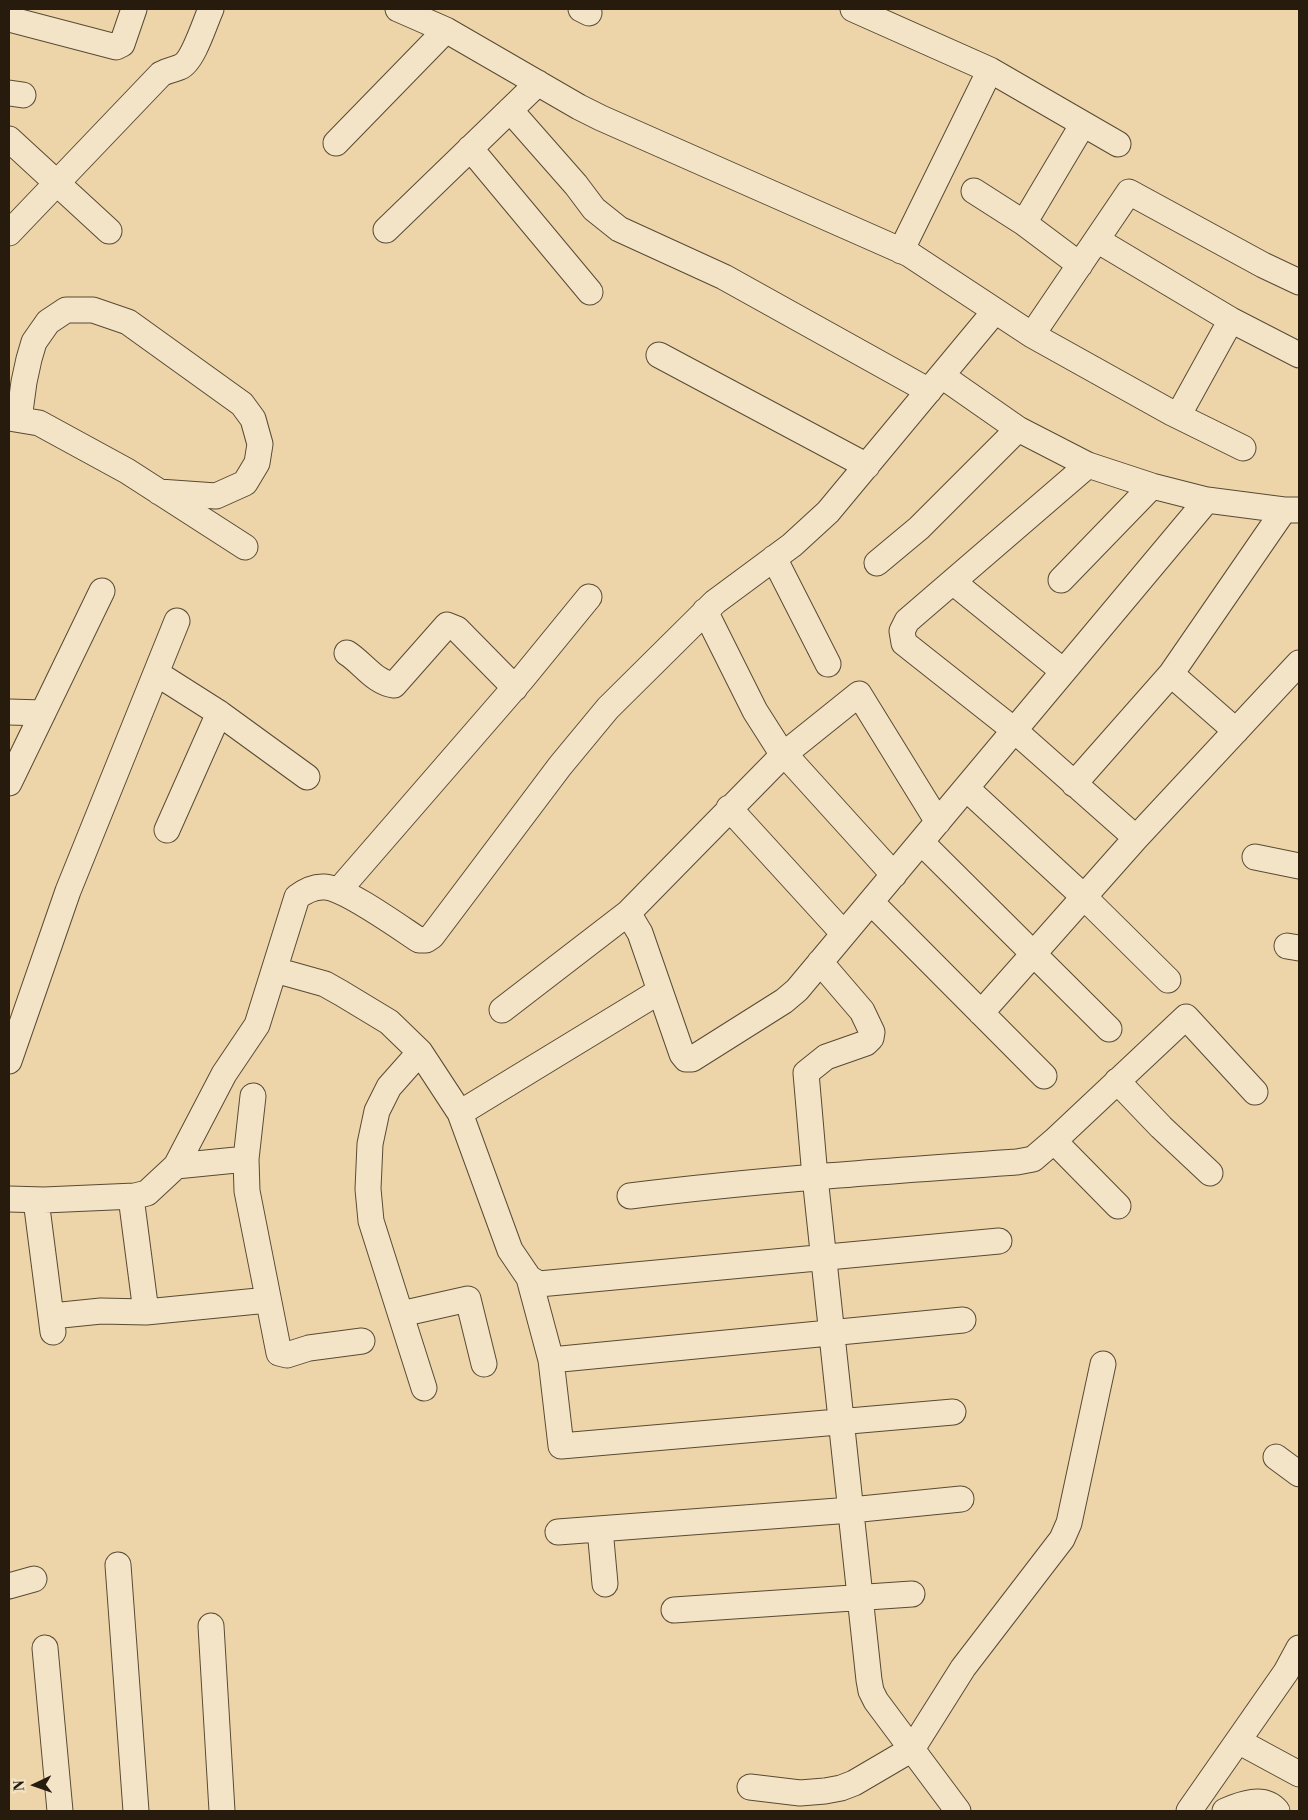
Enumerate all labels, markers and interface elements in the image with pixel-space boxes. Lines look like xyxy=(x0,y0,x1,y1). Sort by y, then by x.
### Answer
north arrow xyxy=(10,1760,60,1810)
text: N xyxy=(11,1780,29,1792)

